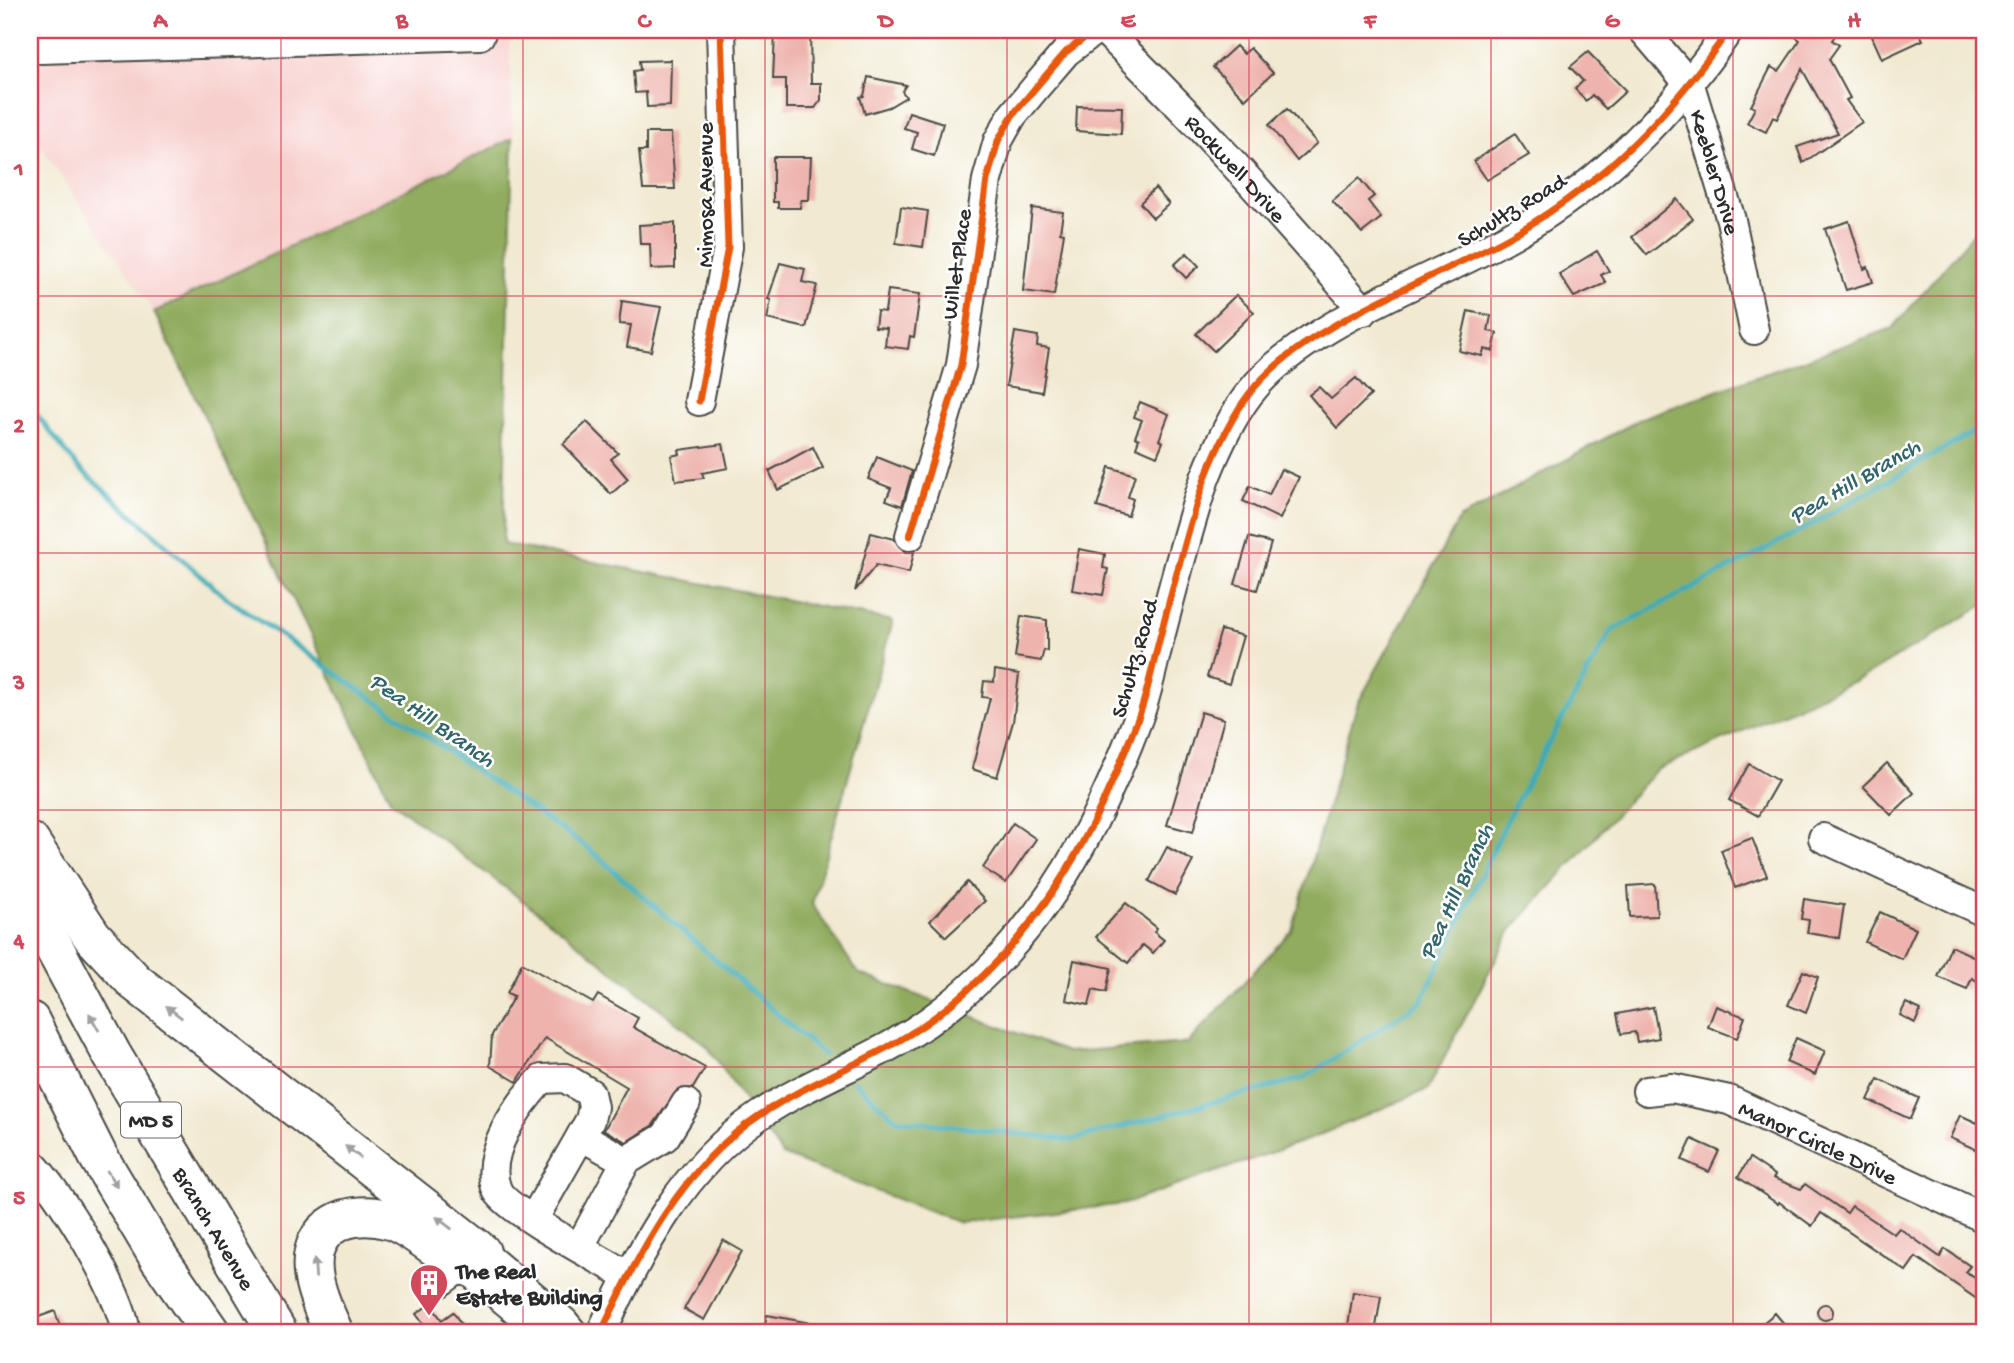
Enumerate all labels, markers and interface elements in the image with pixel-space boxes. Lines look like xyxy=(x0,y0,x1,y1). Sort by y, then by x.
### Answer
text: A xyxy=(152,9,168,36)
text: B xyxy=(395,9,409,36)
text: C xyxy=(638,9,653,36)
text: D xyxy=(877,9,895,36)
text: E xyxy=(1121,9,1137,36)
text: F xyxy=(1363,9,1378,36)
text: G xyxy=(1605,9,1621,36)
text: H xyxy=(1847,9,1861,36)
street label: Keebler Drive xyxy=(1681,107,1744,239)
street label: Rockwell Drive xyxy=(1178,110,1291,230)
street label: Mimosa Avenue xyxy=(694,121,721,268)
text: 1 xyxy=(13,157,24,184)
street label: Schultz Road xyxy=(1454,168,1573,255)
street label: Willet Place xyxy=(937,206,980,322)
text: 2 xyxy=(13,414,25,441)
water label: Pea Hill Branch xyxy=(1785,433,1927,532)
street label: Schultz Road xyxy=(1107,595,1167,721)
water label: Pea Hill Branch xyxy=(363,668,500,776)
text: 3 xyxy=(12,671,25,698)
water label: Pea Hill Branch xyxy=(1414,819,1503,965)
text: 4 xyxy=(13,929,25,956)
one-way arrow xyxy=(165,1006,183,1020)
one-way arrow xyxy=(88,1012,100,1031)
street label: Manor Circle Drive xyxy=(1734,1096,1901,1193)
road number: MD 5 xyxy=(121,1102,181,1138)
one-way arrow xyxy=(345,1145,363,1160)
street label: Branch Avenue xyxy=(165,1162,260,1297)
one-way arrow xyxy=(106,1169,118,1188)
text: 5 xyxy=(13,1186,25,1213)
one-way arrow xyxy=(436,1216,454,1231)
one-way arrow xyxy=(309,1257,320,1279)
place label: The Real Estate Building xyxy=(454,1260,603,1313)
building icon: The Real Estate Building xyxy=(408,1262,450,1317)

